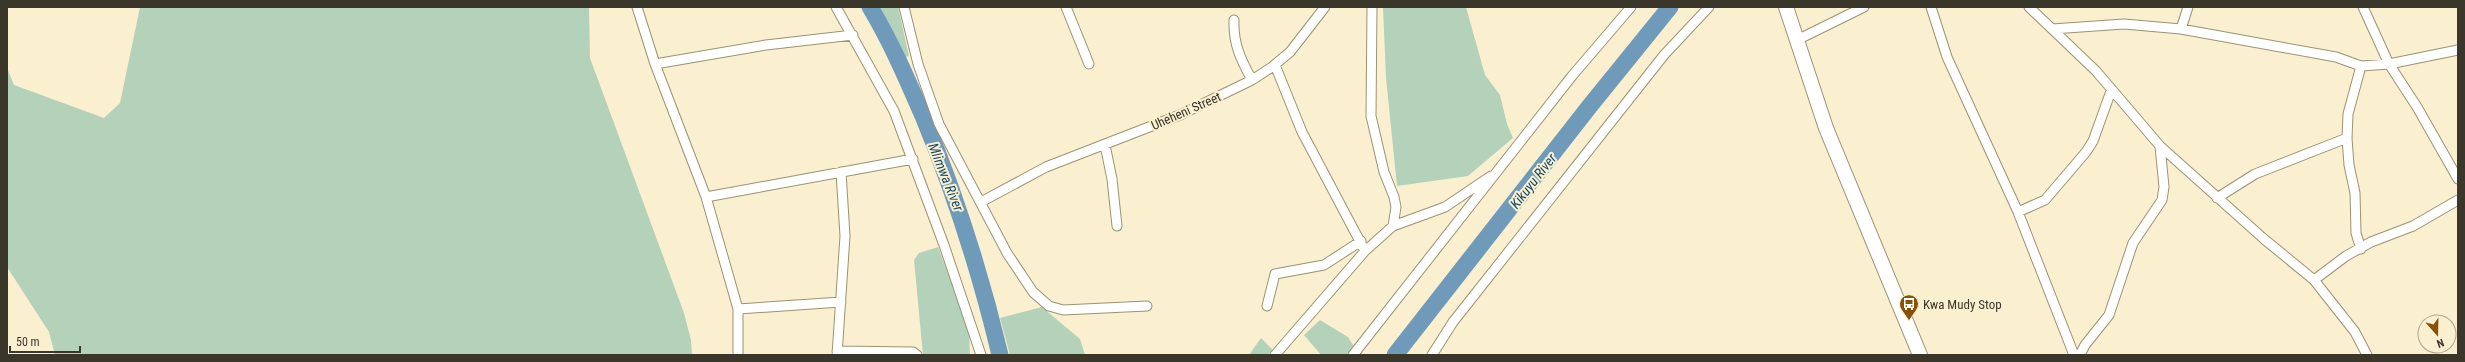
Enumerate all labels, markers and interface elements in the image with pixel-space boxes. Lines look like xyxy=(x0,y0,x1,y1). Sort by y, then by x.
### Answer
street label: Uheheni Street xyxy=(1149,89,1223,133)
water label: Mlimwa River xyxy=(925,141,967,214)
water label: Kikuyu River xyxy=(1507,150,1560,212)
bus stop icon: Kwa Mudy Stop xyxy=(1898,293,1920,321)
place label: Kwa Mudy Stop xyxy=(1923,297,2002,312)
north arrow xyxy=(2417,314,2457,354)
scale bar xyxy=(10,328,80,354)
text: 50 m xyxy=(16,335,40,349)
text: N xyxy=(2435,336,2446,350)

